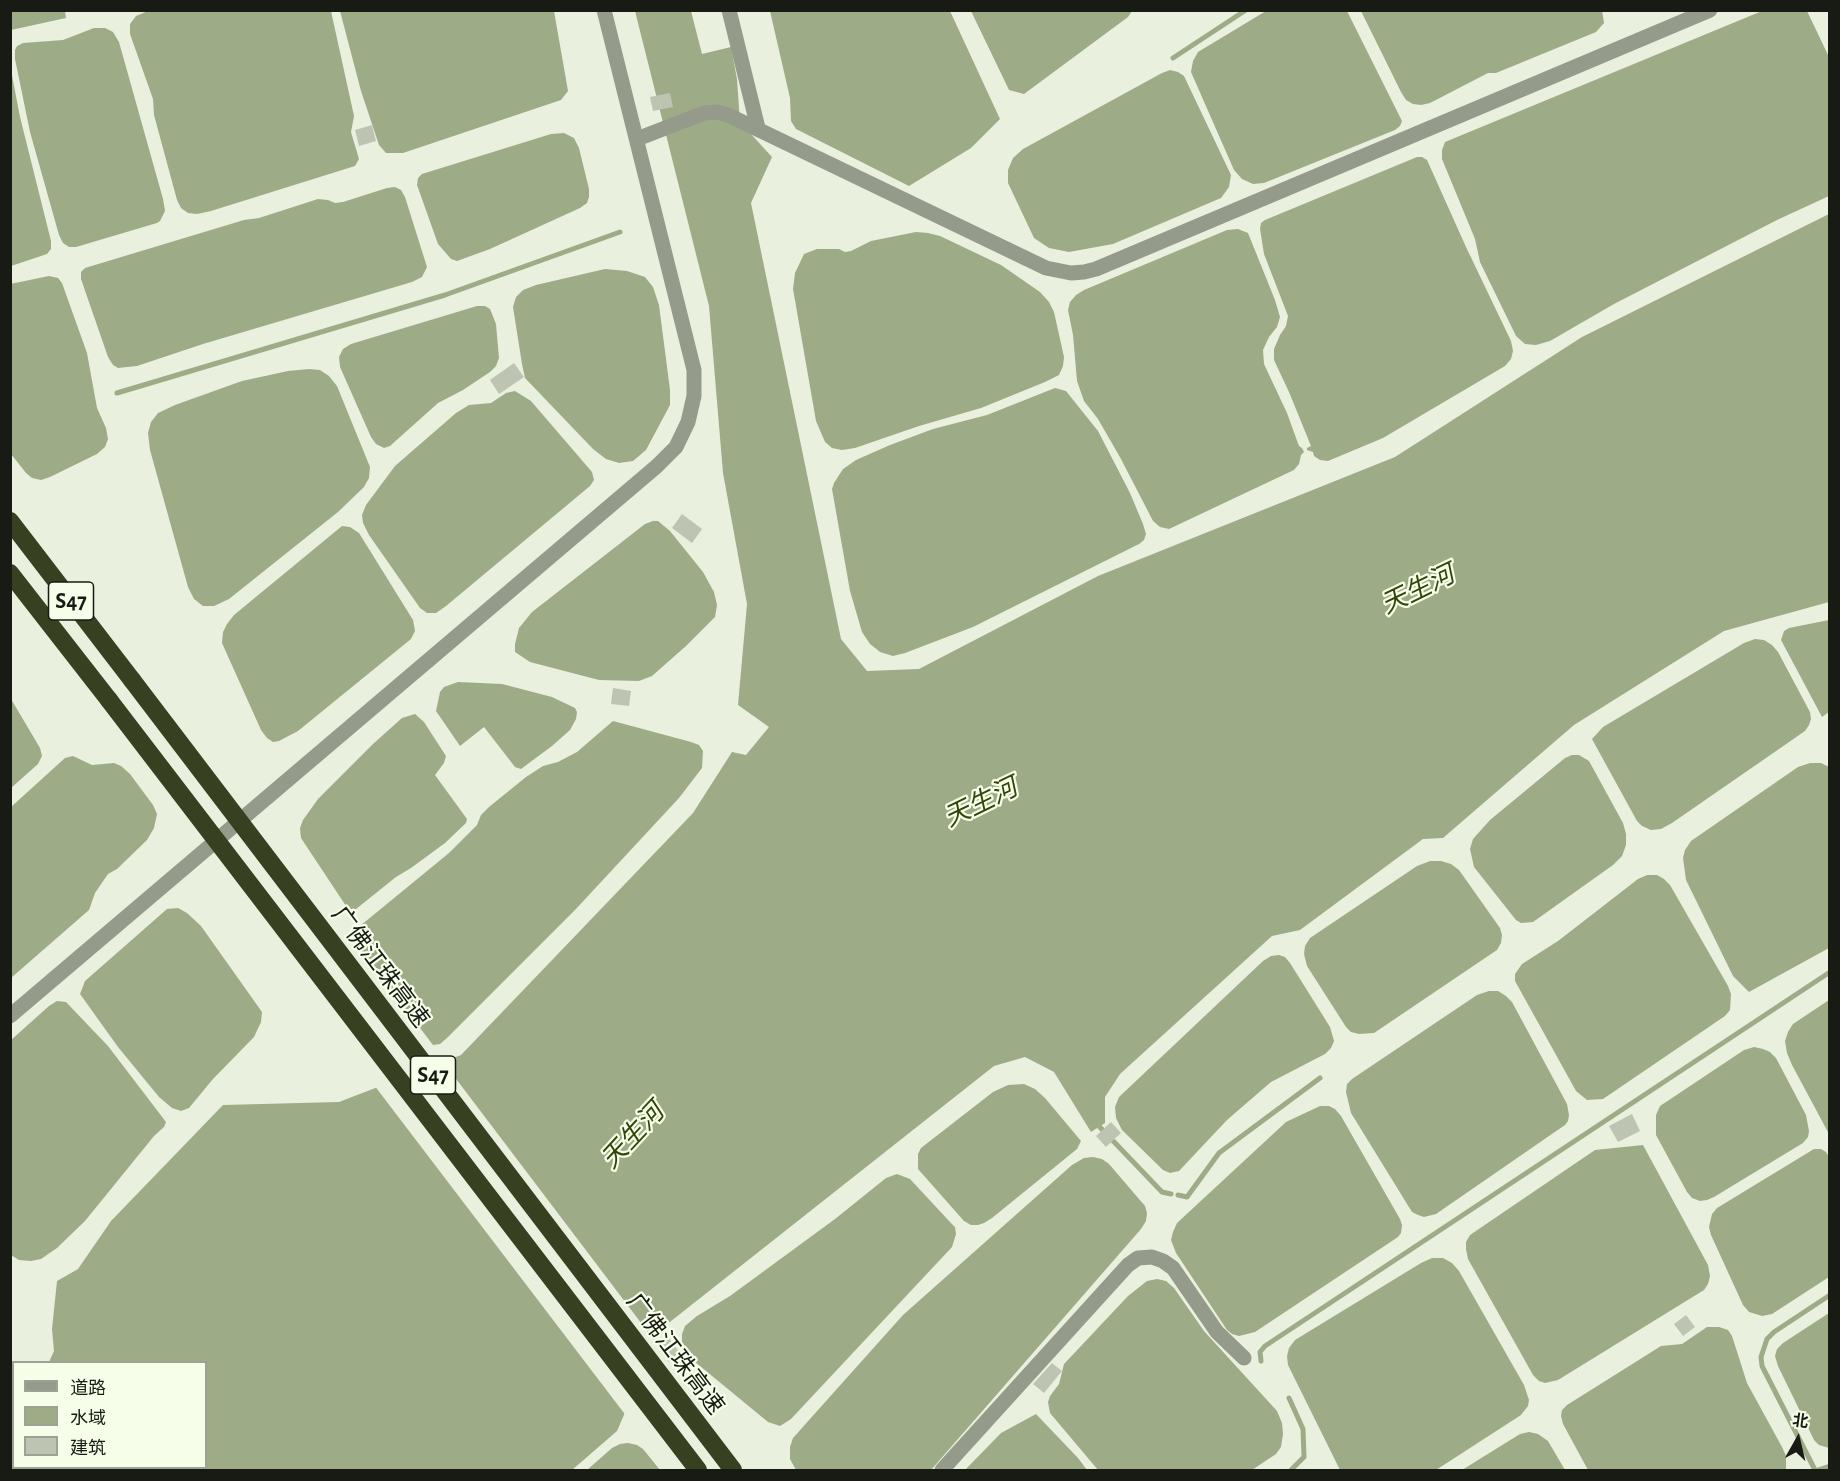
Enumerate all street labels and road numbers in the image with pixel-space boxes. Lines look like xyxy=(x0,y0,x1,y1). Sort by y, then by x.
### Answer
road number: S47 xyxy=(48,582,94,620)
street label: 广佛江珠高速 xyxy=(325,901,435,1033)
road number: S47 xyxy=(410,1056,456,1094)
street label: 广佛江珠高速 xyxy=(620,1288,730,1420)

